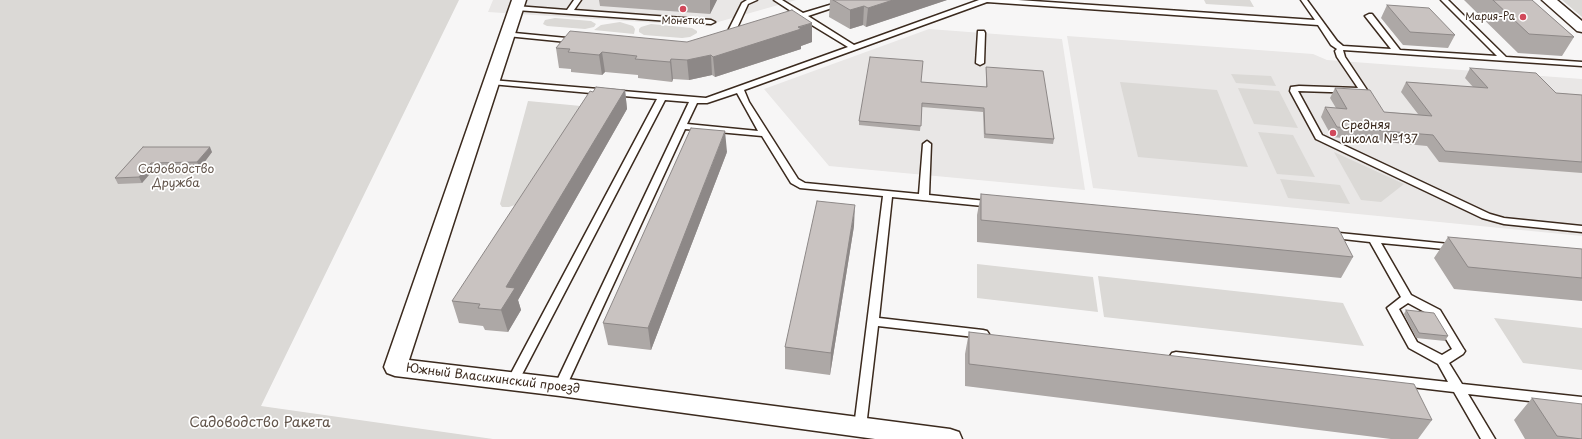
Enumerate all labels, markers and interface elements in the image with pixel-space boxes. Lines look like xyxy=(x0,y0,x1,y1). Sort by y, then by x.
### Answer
marker: Монетка xyxy=(678,4,688,14)
place label: Мария-Ра xyxy=(1465,11,1515,23)
marker: Мария-Ра xyxy=(1518,12,1528,22)
place label: Монетка xyxy=(662,15,704,27)
place label: Средняя школа №137 xyxy=(1341,119,1418,147)
marker: Средняя школа №137 xyxy=(1328,128,1338,138)
park label: Садоводство Дружба xyxy=(138,163,214,191)
street label: Южный Власихинский проезд xyxy=(405,361,581,397)
park label: Садоводство Ракета xyxy=(189,415,331,431)

